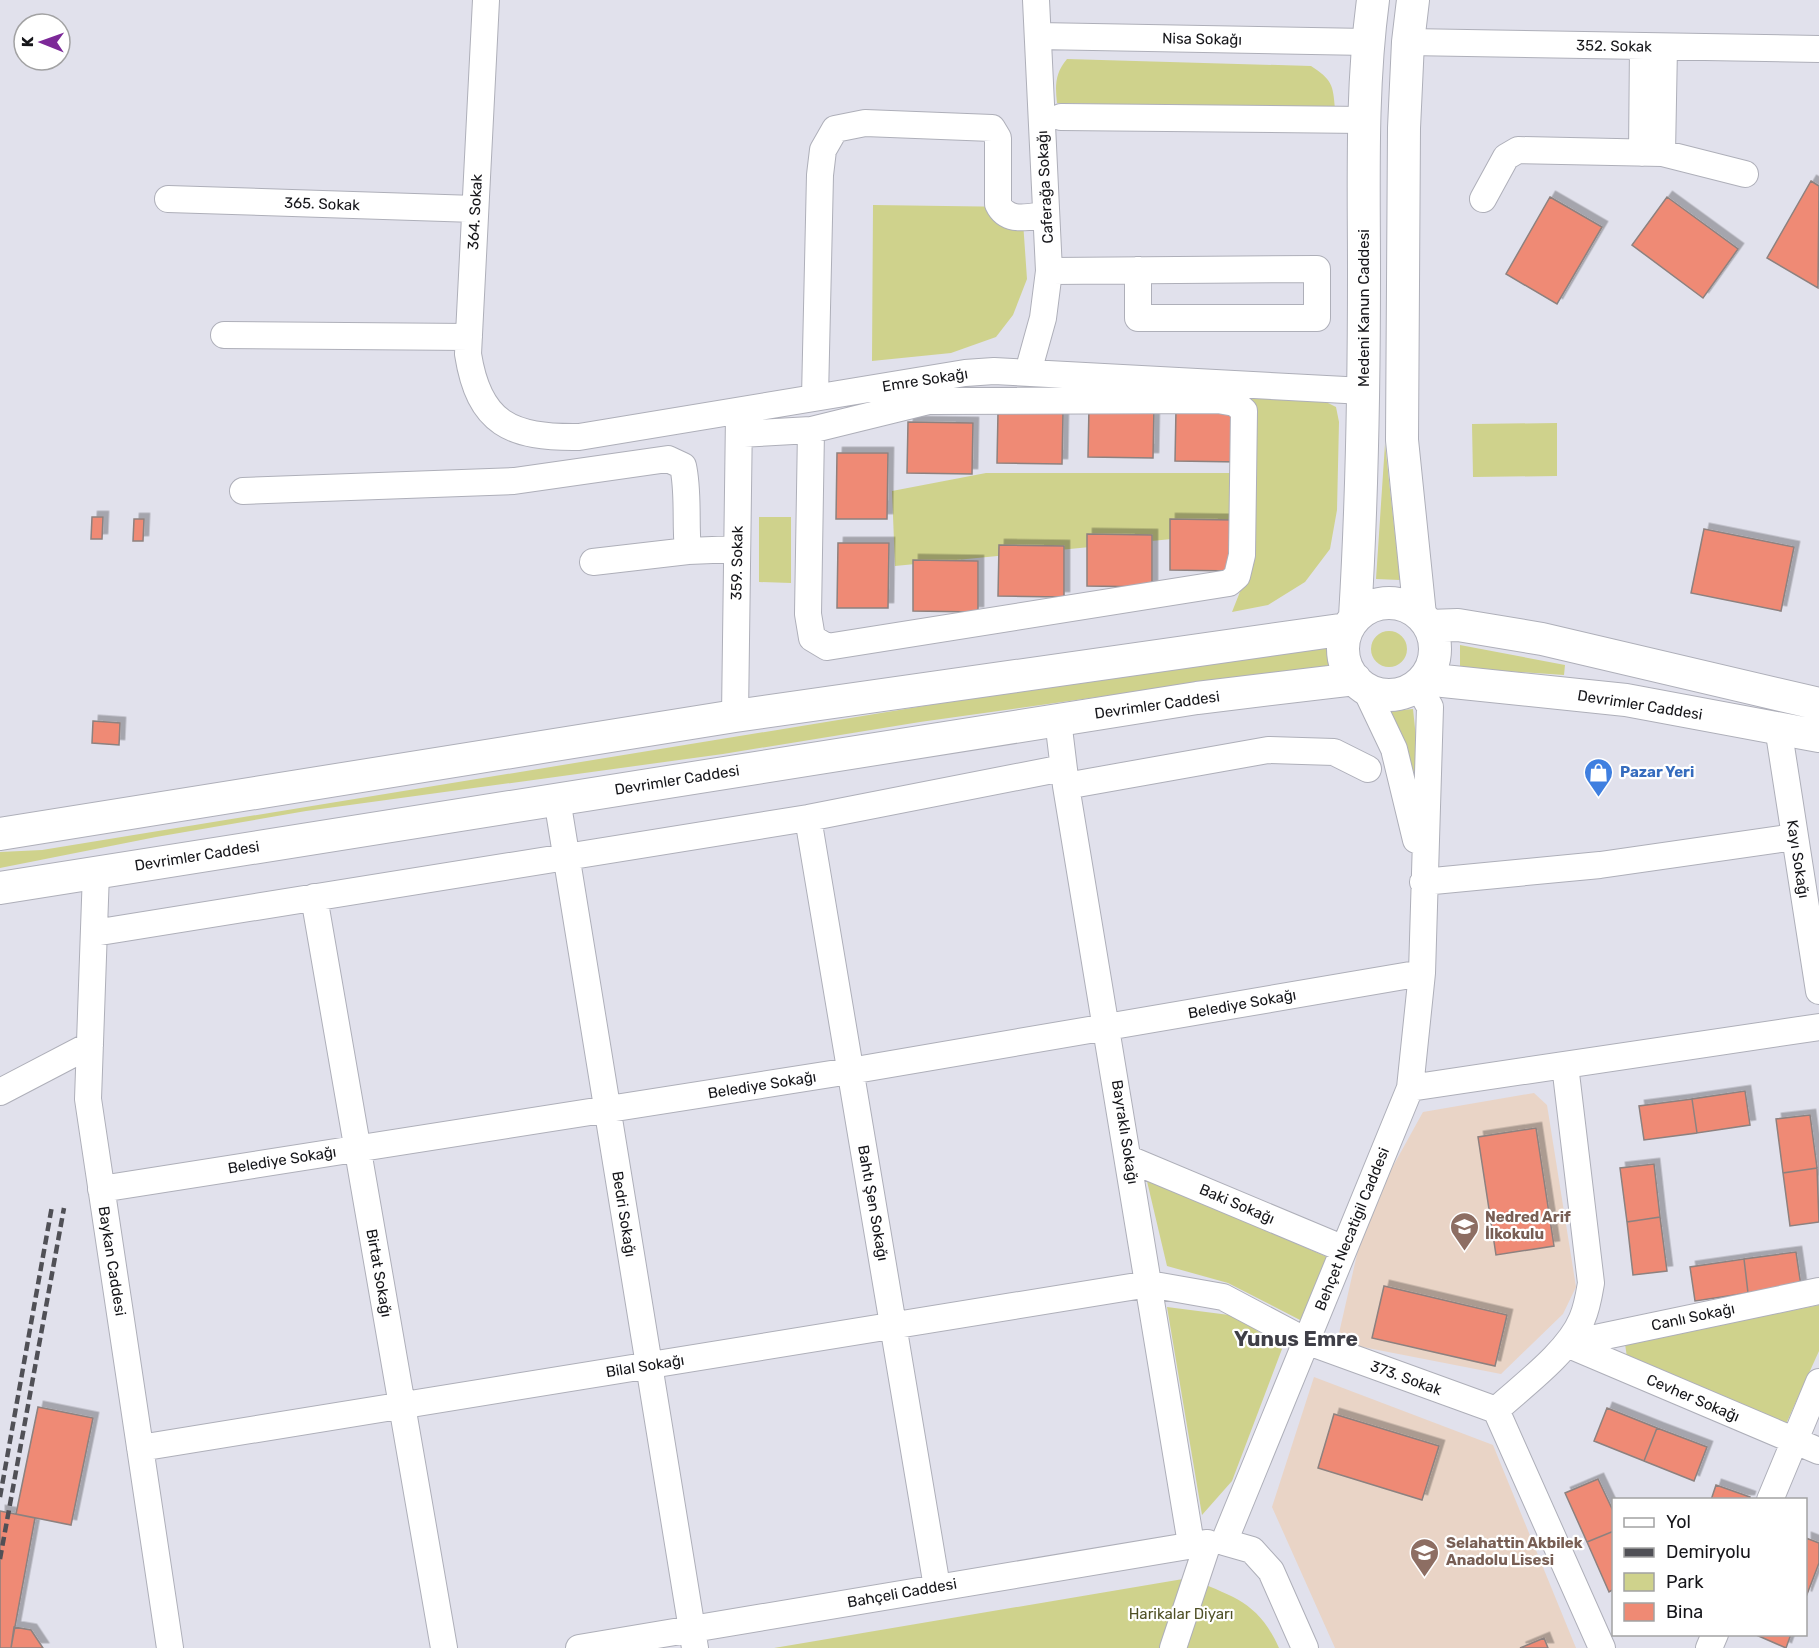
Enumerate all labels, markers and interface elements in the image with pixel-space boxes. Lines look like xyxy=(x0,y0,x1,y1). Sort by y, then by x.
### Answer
north arrow xyxy=(12,12,72,72)
street label: Nisa Sokağı xyxy=(1162,29,1242,49)
text: K xyxy=(18,36,37,47)
street label: 352. Sokak xyxy=(1576,36,1652,56)
street label: Caferağa Sokağı xyxy=(1033,130,1057,244)
street label: 364. Sokak xyxy=(464,173,486,250)
street label: 365. Sokak xyxy=(284,194,360,214)
street label: Medeni Kanun Caddesi xyxy=(1355,229,1373,387)
street label: Emre Sokağı xyxy=(881,364,969,396)
street label: 359. Sokak xyxy=(727,525,747,601)
street label: Devrimler Caddesi xyxy=(1576,686,1704,724)
street label: Devrimler Caddesi xyxy=(1093,687,1221,723)
shop icon: Pazar Yeri xyxy=(1583,756,1615,798)
street label: Devrimler Caddesi xyxy=(613,761,741,799)
place label: Pazar Yeri xyxy=(1620,763,1694,781)
street label: Kayı Sokağı xyxy=(1783,819,1813,899)
street label: Devrimler Caddesi xyxy=(133,837,261,875)
street label: Belediye Sokağı xyxy=(1187,986,1297,1022)
street label: Belediye Sokağı xyxy=(707,1068,817,1102)
street label: Bayraklı Sokağı xyxy=(1108,1079,1142,1185)
street label: Belediye Sokağı xyxy=(227,1143,337,1177)
street label: Bahtı Şen Sokağı xyxy=(854,1144,892,1262)
street label: Behçet Necatigil Caddesi xyxy=(1311,1145,1393,1313)
street label: Bedri Sokağı xyxy=(608,1170,640,1258)
street label: Baki Sokağı xyxy=(1197,1180,1277,1228)
street label: Baykan Caddesi xyxy=(94,1205,130,1317)
place label: Nedred Arif İlkokulu xyxy=(1485,1208,1571,1243)
school or university icon: Nedred Arif İlkokulu xyxy=(1448,1210,1480,1252)
street label: Birtat Sokağı xyxy=(362,1227,396,1319)
street label: Canlı Sokağı xyxy=(1650,1299,1736,1335)
district label: Yunus Emre xyxy=(1234,1326,1358,1351)
street label: Bilal Sokağı xyxy=(604,1351,686,1381)
street label: 373. Sokak xyxy=(1368,1357,1444,1399)
street label: Cevher Sokağı xyxy=(1644,1370,1742,1426)
legend xyxy=(1612,1498,1807,1636)
text: Yol xyxy=(1666,1511,1691,1533)
place label: Selahattin Akbilek Anadolu Lisesi xyxy=(1446,1534,1583,1569)
school or university icon: Selahattin Akbilek Anadolu Lisesi xyxy=(1409,1536,1441,1578)
text: Demiryolu xyxy=(1666,1541,1751,1563)
text: Park xyxy=(1666,1571,1704,1593)
street label: Bahçeli Caddesi xyxy=(846,1575,958,1611)
text: Bina xyxy=(1666,1601,1703,1623)
park label: Harikalar Diyarı xyxy=(1129,1605,1233,1623)

